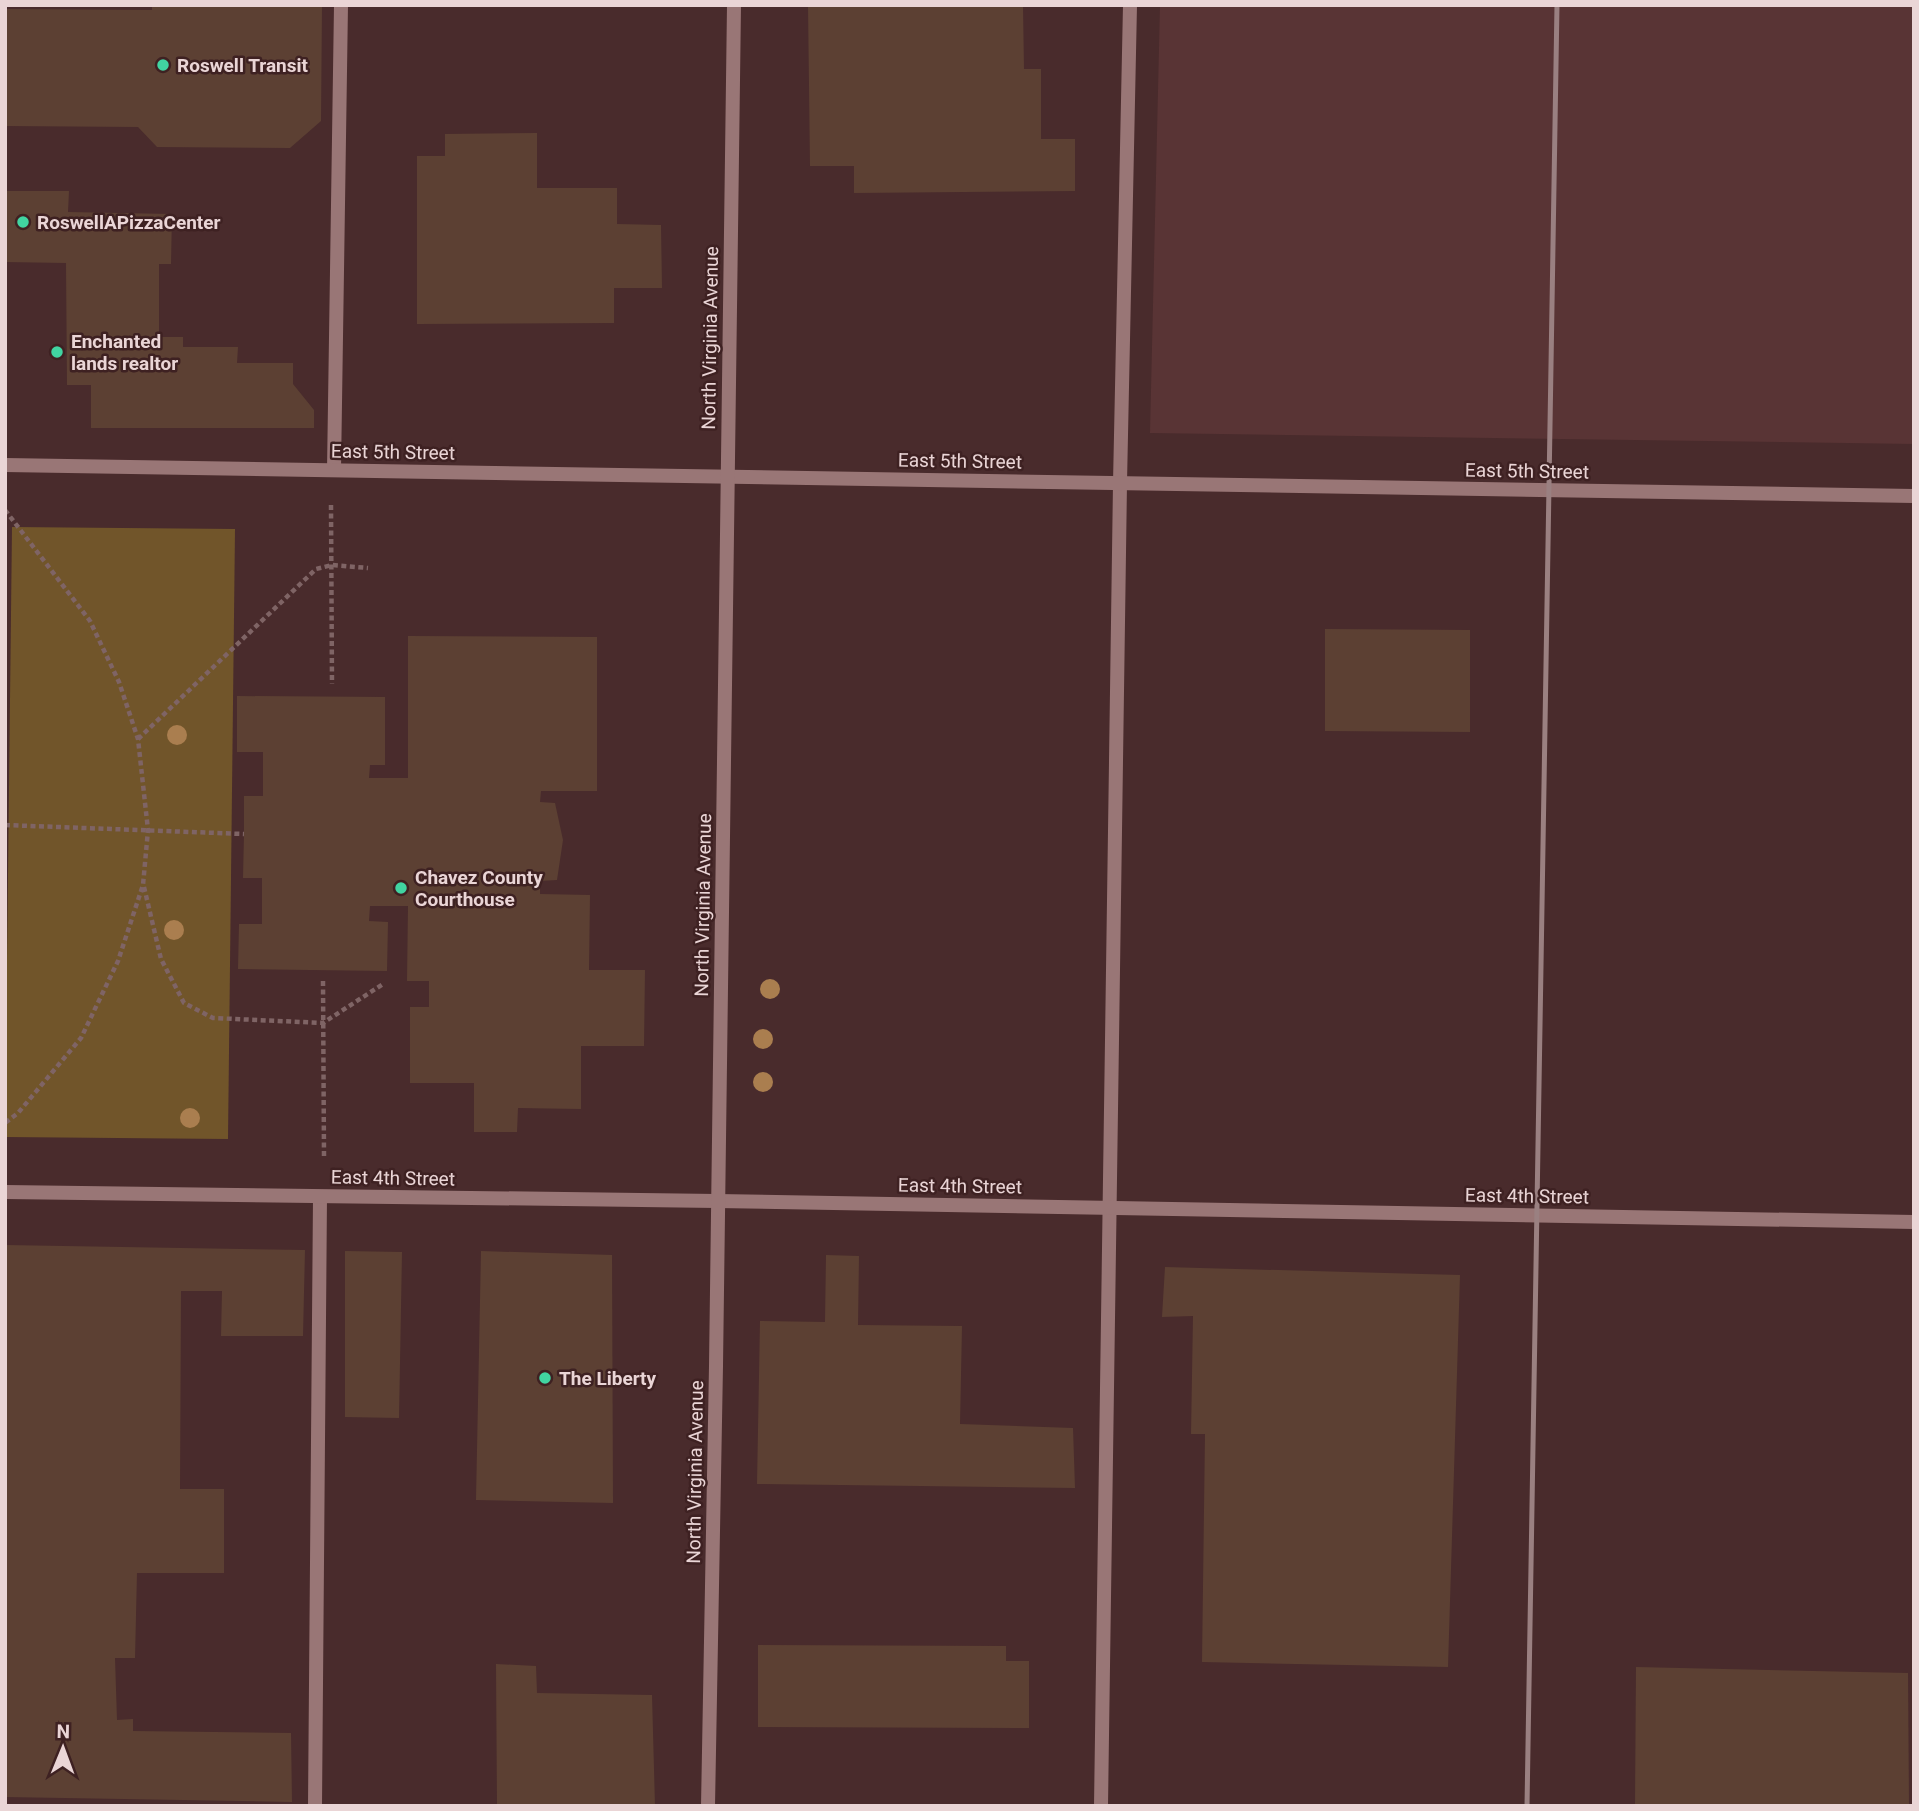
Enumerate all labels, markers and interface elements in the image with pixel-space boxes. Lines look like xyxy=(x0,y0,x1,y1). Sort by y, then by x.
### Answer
place label: Roswell Transit xyxy=(177,54,309,77)
marker: Roswell Transit xyxy=(155,57,171,73)
place label: RoswellAPizzaCenter xyxy=(37,211,221,234)
marker: RoswellAPizzaCenter xyxy=(15,214,31,230)
street label: North Virginia Avenue xyxy=(697,246,723,430)
place label: Enchanted lands realtor xyxy=(71,330,178,375)
marker: Enchanted lands realtor xyxy=(49,344,65,360)
street label: East 5th Street xyxy=(331,439,455,465)
street label: East 5th Street xyxy=(898,448,1022,474)
street label: East 5th Street xyxy=(1465,458,1589,484)
street label: North Virginia Avenue xyxy=(690,813,716,997)
place label: Chavez County Courthouse xyxy=(415,866,543,911)
marker: Chavez County Courthouse xyxy=(393,880,409,896)
street label: East 4th Street xyxy=(331,1165,455,1191)
street label: East 4th Street xyxy=(898,1173,1022,1199)
street label: East 4th Street xyxy=(1465,1183,1589,1209)
place label: The Liberty xyxy=(559,1367,657,1390)
marker: The Liberty xyxy=(537,1370,553,1386)
street label: North Virginia Avenue xyxy=(682,1380,708,1564)
north arrow xyxy=(28,1713,98,1783)
text: N xyxy=(56,1720,70,1743)

